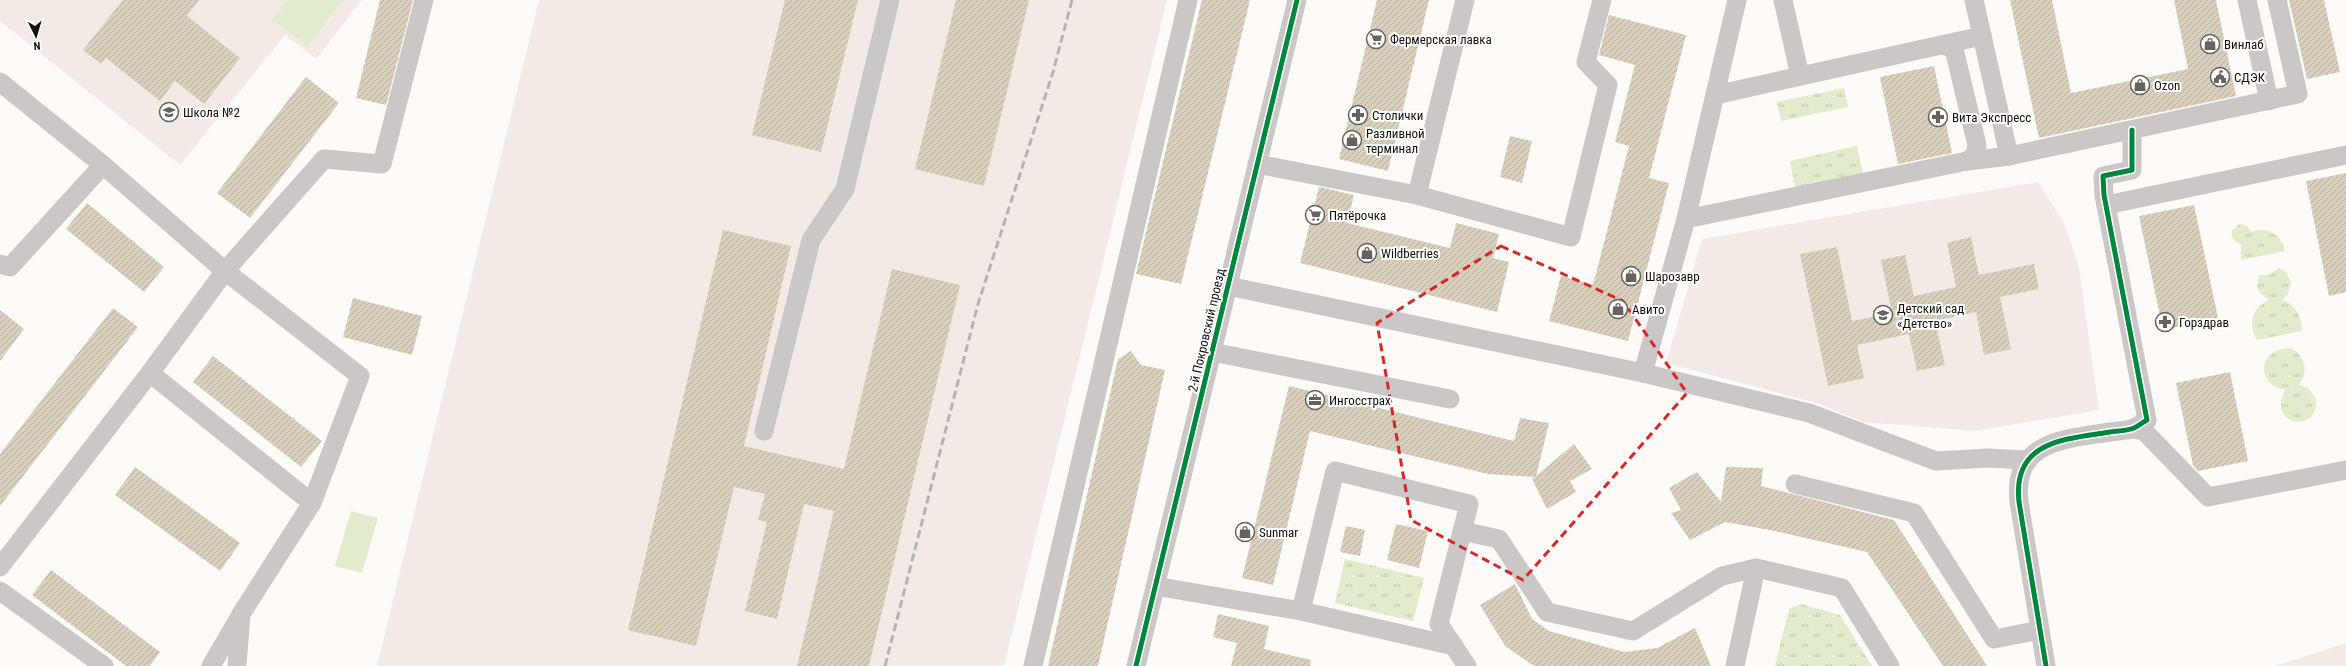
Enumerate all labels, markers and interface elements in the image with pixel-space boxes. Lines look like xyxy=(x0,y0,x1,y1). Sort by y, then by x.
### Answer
north arrow xyxy=(16,16,56,56)
supermarket icon: Фермерская лавка xyxy=(1365,28,1387,50)
place label: Фермерская лавка xyxy=(1390,32,1492,47)
shop icon: Винлаб xyxy=(2199,33,2221,55)
place label: Винлаб xyxy=(2224,37,2264,52)
text: N xyxy=(33,39,41,52)
public building icon: СДЭК xyxy=(2209,66,2231,88)
place label: СДЭК xyxy=(2234,70,2266,85)
shop icon: Ozon xyxy=(2129,74,2151,96)
place label: Ozon xyxy=(2154,78,2180,93)
school or university icon: Школа №2 xyxy=(158,101,180,123)
pharmacy icon: Столички xyxy=(1347,104,1369,126)
place label: Школа №2 xyxy=(183,105,240,120)
pharmacy icon: Вита Экспресс xyxy=(1927,106,1949,128)
place label: Столички xyxy=(1372,108,1423,123)
place label: Вита Экспресс xyxy=(1952,110,2031,125)
place label: Разливной терминал xyxy=(1366,126,1425,156)
shop icon: Разливной терминал xyxy=(1341,129,1363,151)
supermarket icon: Пятёрочка xyxy=(1304,204,1326,226)
place label: Пятёрочка xyxy=(1329,208,1386,223)
shop icon: Wildberries xyxy=(1356,242,1378,264)
place label: Wildberries xyxy=(1381,246,1439,261)
shop icon: Шарозавр xyxy=(1620,265,1642,287)
street label: 2-й Покровский проезд xyxy=(1185,267,1228,393)
place label: Шарозавр xyxy=(1645,269,1700,284)
shop icon: Авито xyxy=(1607,298,1629,320)
place label: Детский сад «Детство» xyxy=(1897,301,1964,331)
place label: Авито xyxy=(1632,302,1664,317)
school or university icon: Детский сад «Детство» xyxy=(1872,304,1894,326)
pharmacy icon: Горздрав xyxy=(2154,311,2176,333)
place label: Горздрав xyxy=(2179,315,2229,330)
office icon: Ингосстрах xyxy=(1304,389,1326,411)
place label: Ингосстрах xyxy=(1329,393,1391,408)
shop icon: Sunmar xyxy=(1234,521,1256,543)
place label: Sunmar xyxy=(1259,525,1298,540)

